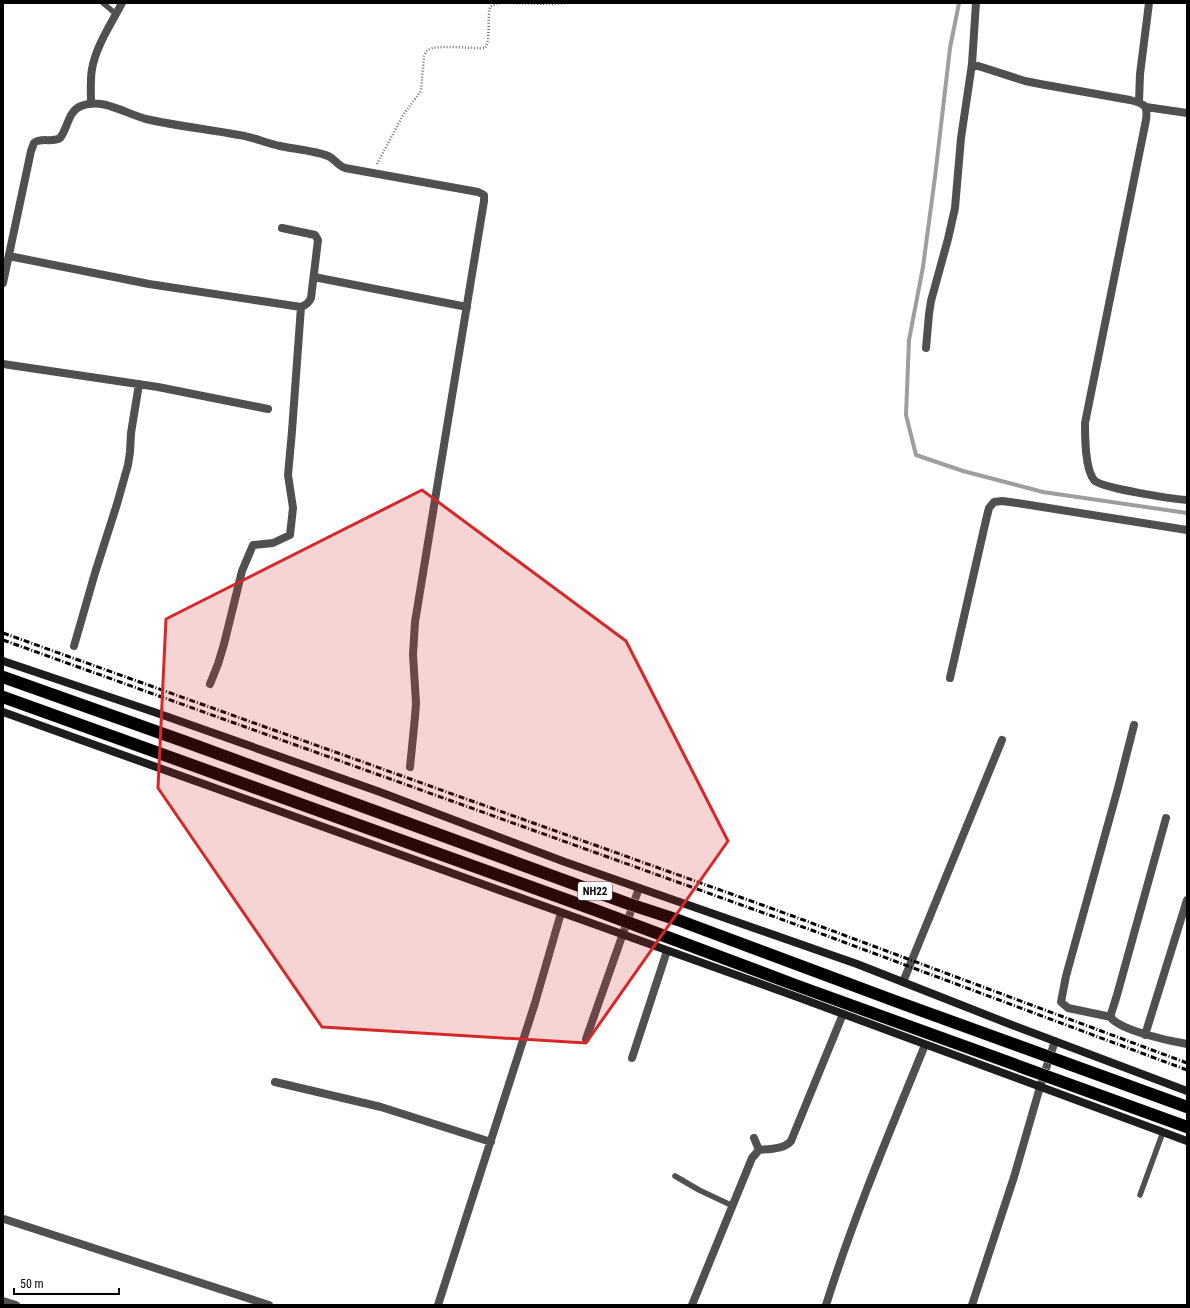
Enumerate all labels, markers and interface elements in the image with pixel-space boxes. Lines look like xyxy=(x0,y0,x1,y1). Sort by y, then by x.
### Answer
road number: NH22 xyxy=(578,882,612,900)
scale bar xyxy=(14,1270,119,1296)
text: 50 m xyxy=(20,1277,44,1291)

